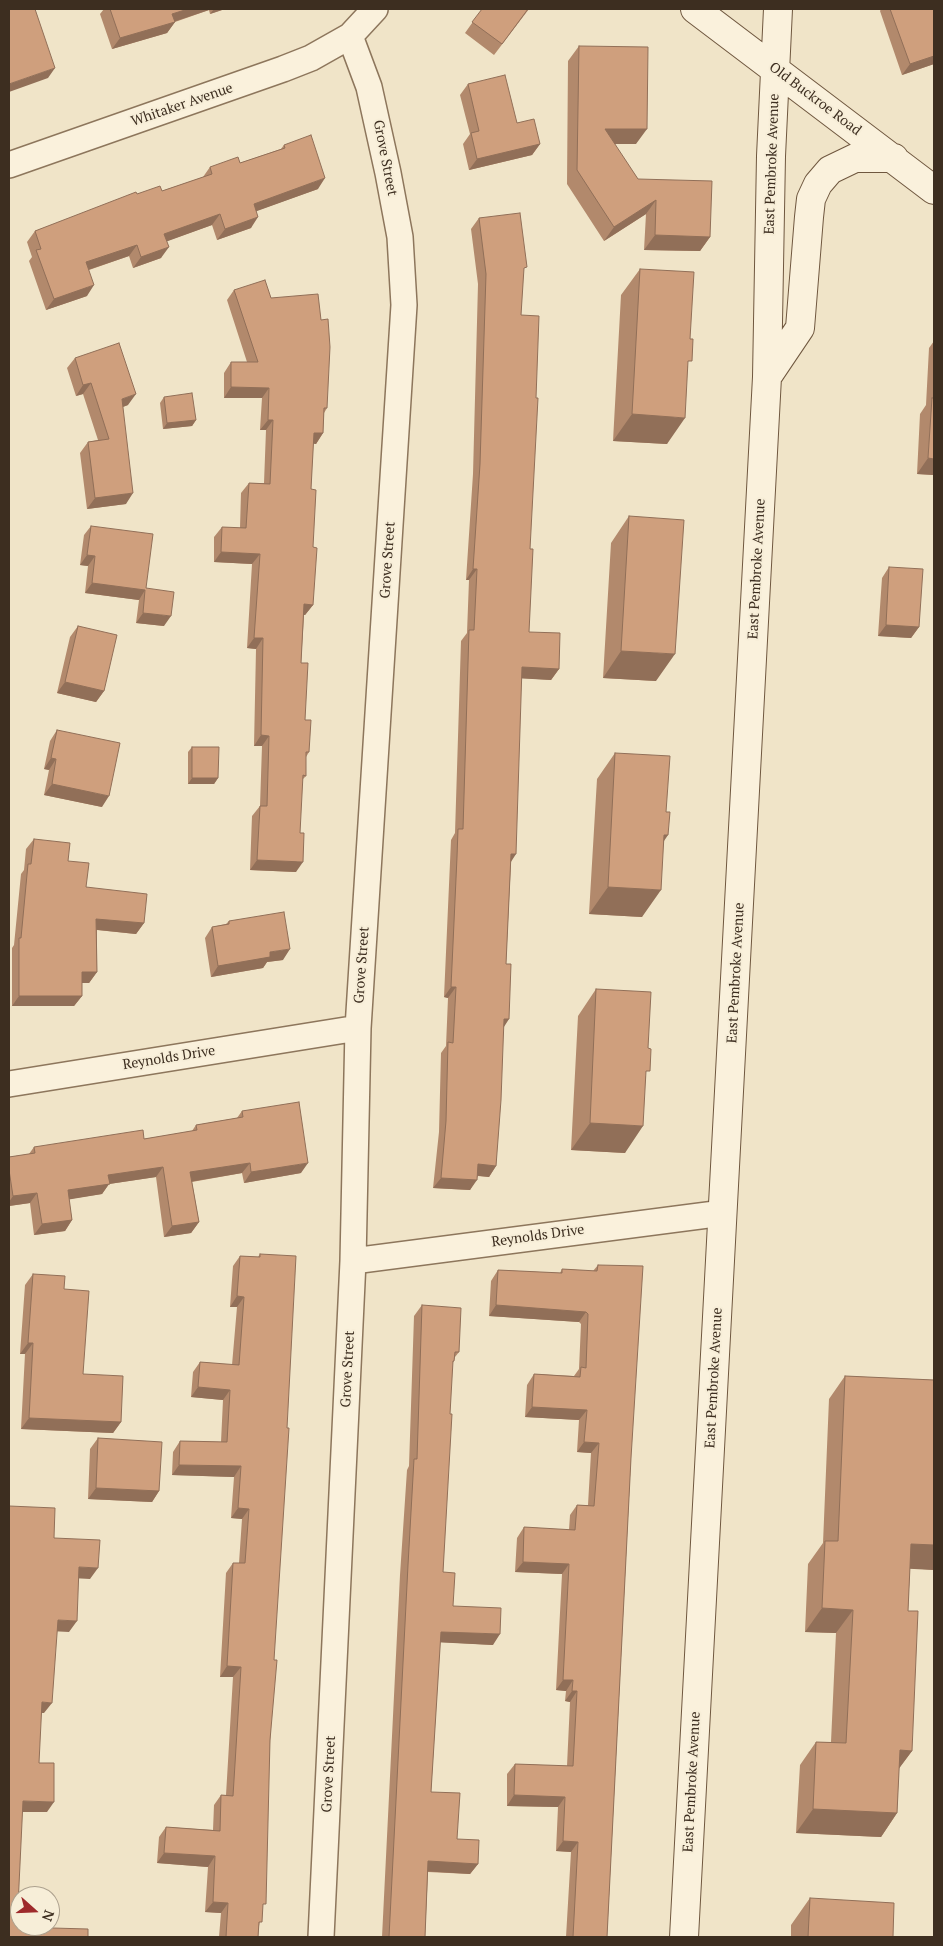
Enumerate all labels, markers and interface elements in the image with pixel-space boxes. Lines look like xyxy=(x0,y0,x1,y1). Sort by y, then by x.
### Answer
street label: Old Buckroe Road xyxy=(766,59,864,139)
street label: Whitaker Avenue xyxy=(129,80,235,130)
street label: East Pembroke Avenue xyxy=(761,93,783,235)
street label: Grove Street xyxy=(369,119,401,197)
street label: East Pembroke Avenue xyxy=(745,498,769,640)
street label: Grove Street xyxy=(377,521,399,599)
street label: East Pembroke Avenue xyxy=(724,902,748,1044)
street label: Grove Street xyxy=(351,926,373,1004)
street label: Reynolds Drive xyxy=(122,1042,216,1074)
street label: Reynolds Drive xyxy=(491,1221,585,1251)
street label: East Pembroke Avenue xyxy=(702,1307,726,1449)
street label: Grove Street xyxy=(338,1330,358,1408)
street label: East Pembroke Avenue xyxy=(680,1711,704,1853)
street label: Grove Street xyxy=(319,1735,339,1813)
north arrow xyxy=(10,1886,60,1936)
text: N xyxy=(38,1908,59,1924)

